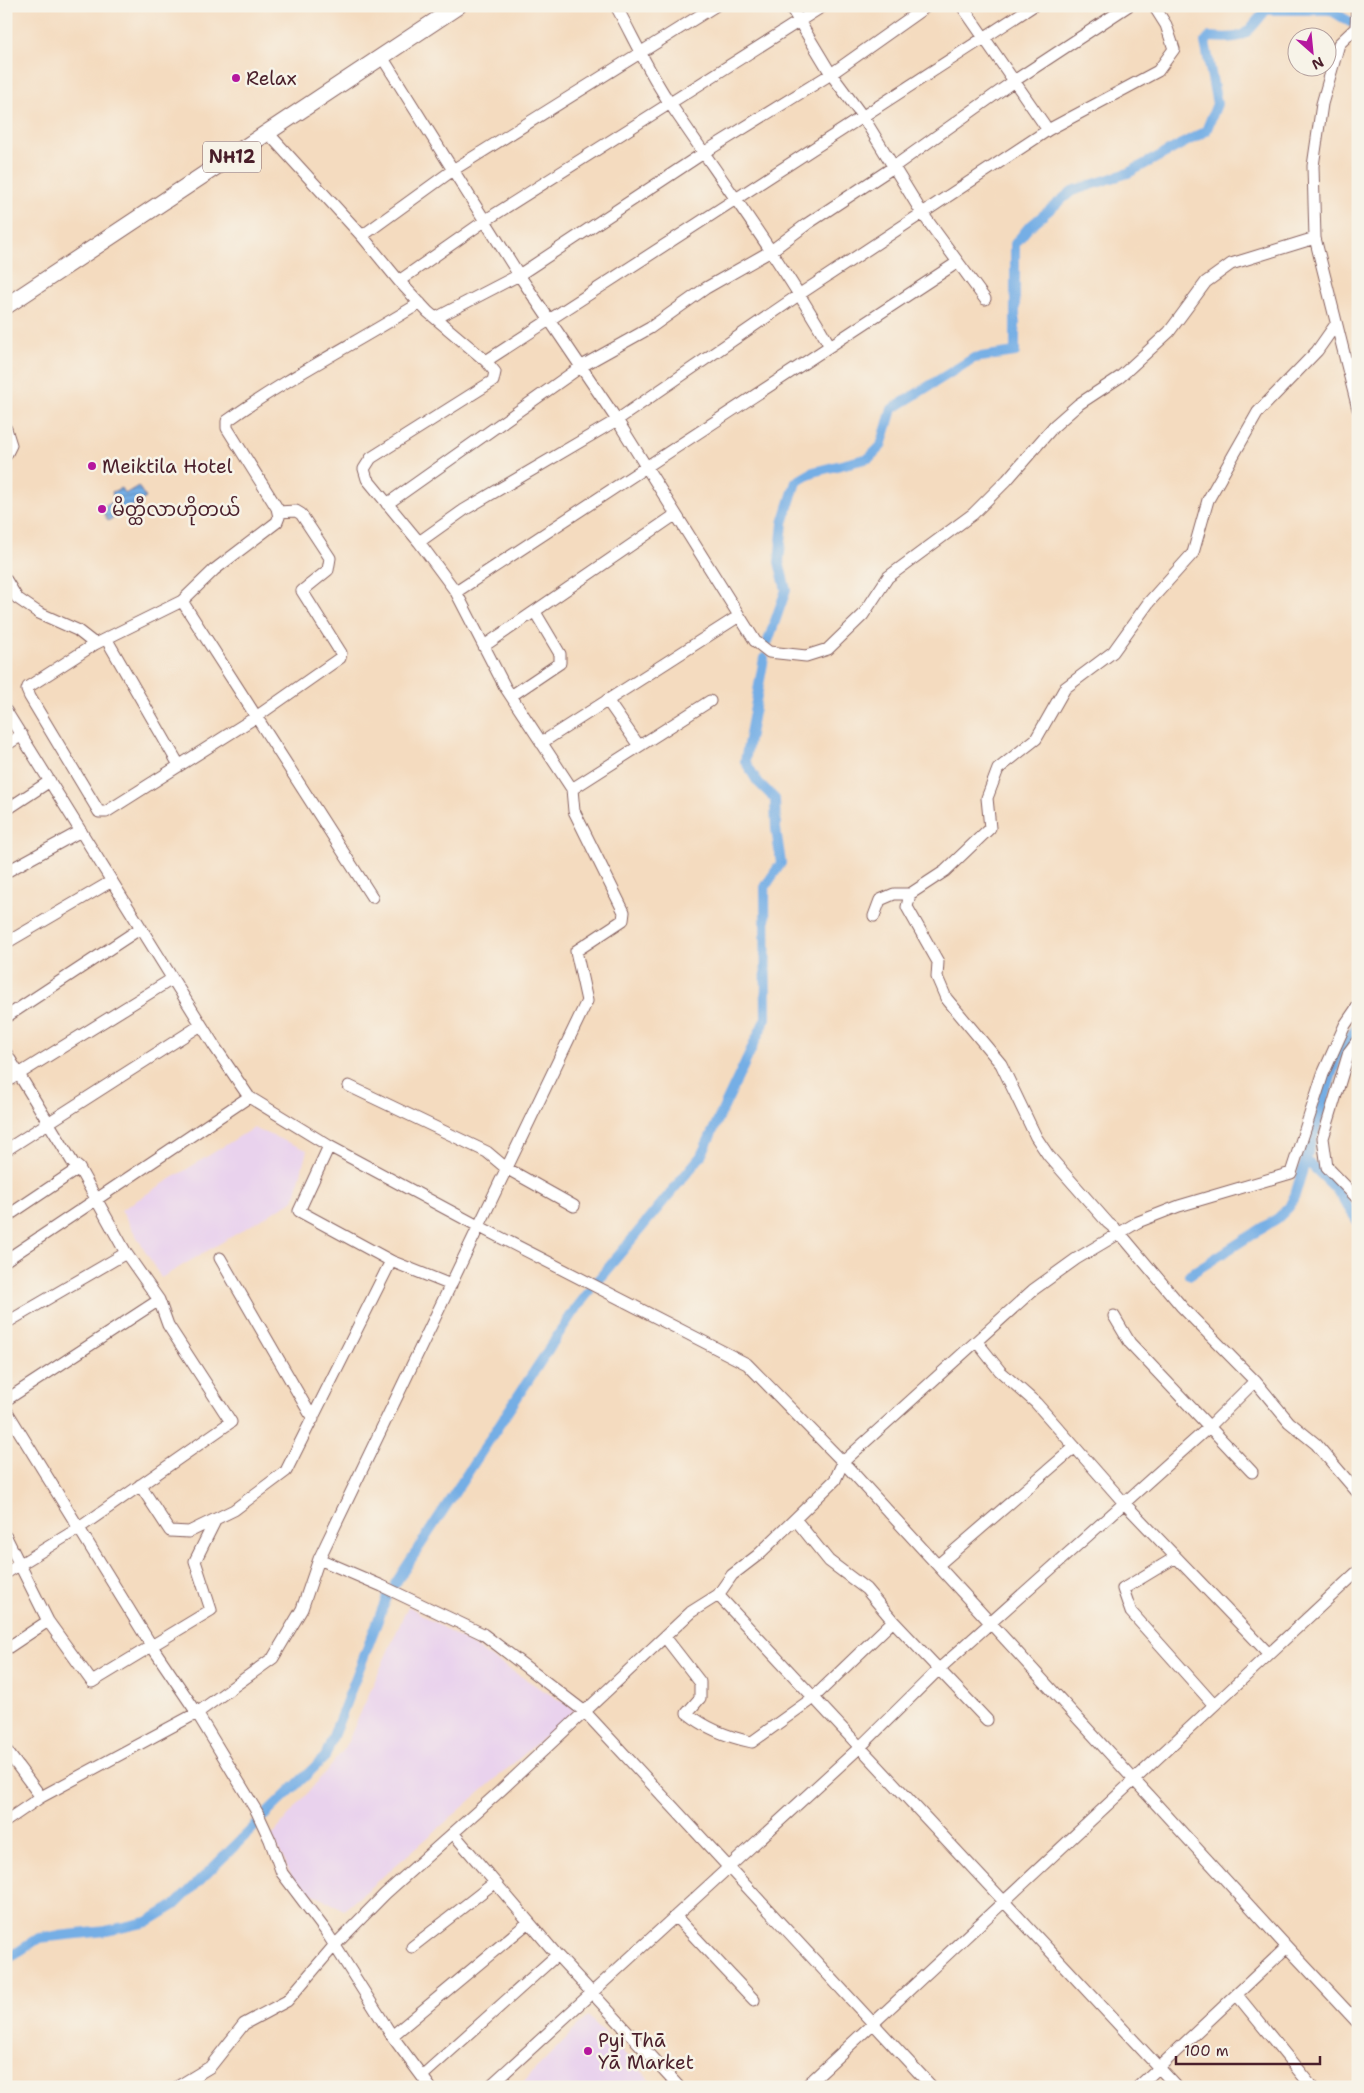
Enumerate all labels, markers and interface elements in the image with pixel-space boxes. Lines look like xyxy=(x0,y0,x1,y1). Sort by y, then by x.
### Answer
north arrow xyxy=(1286,28,1336,78)
text: N xyxy=(1309,53,1327,74)
place label: Relax xyxy=(246,66,297,91)
marker: Relax xyxy=(230,72,242,84)
road number: NH12 xyxy=(203,142,261,172)
place label: Meiktila Hotel xyxy=(102,454,233,479)
marker: Meiktila Hotel xyxy=(86,460,98,472)
place label: မိတ္ထီလာဟိုတယ် xyxy=(112,495,240,526)
marker: မိတ္ထီလာဟိုတယ် xyxy=(96,503,108,515)
place label: Pyi Thā Yā Market xyxy=(598,2028,694,2075)
scale bar xyxy=(1176,2033,1320,2065)
text: 100 m xyxy=(1184,2041,1229,2061)
marker: Pyi Thā Yā Market xyxy=(582,2045,594,2057)

